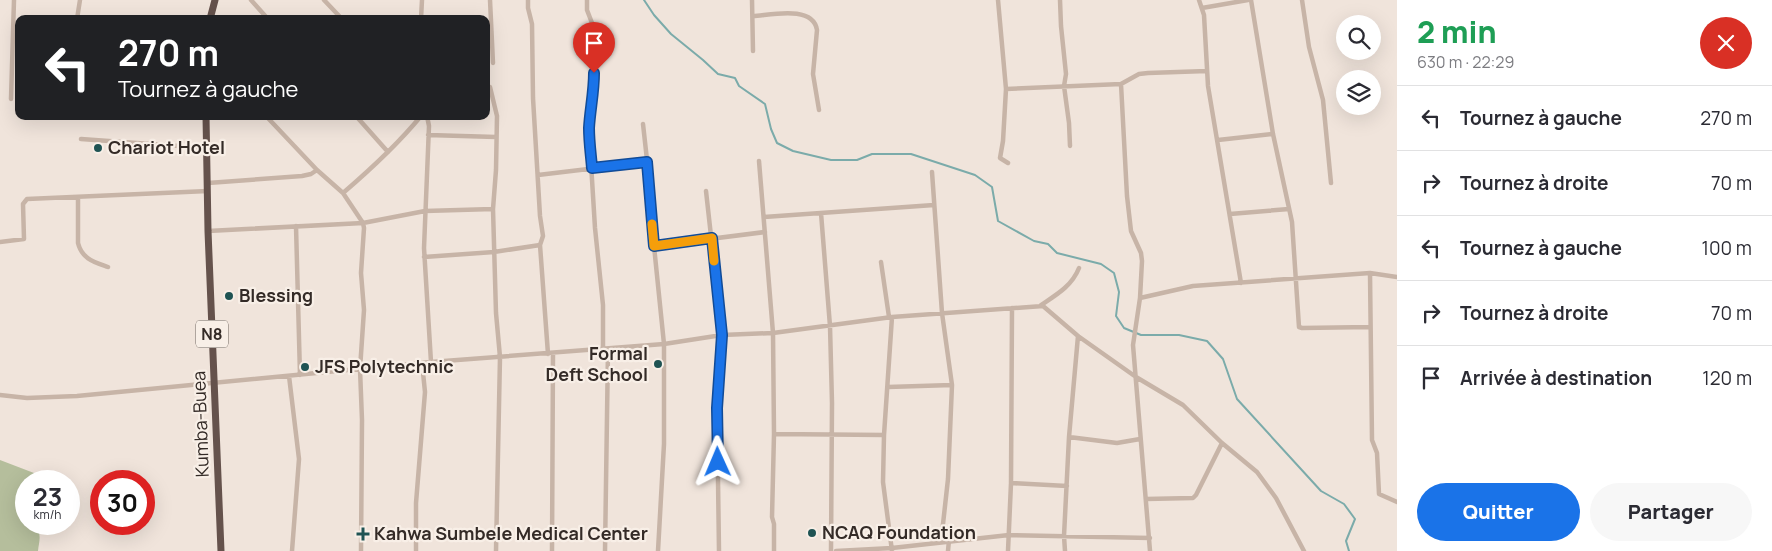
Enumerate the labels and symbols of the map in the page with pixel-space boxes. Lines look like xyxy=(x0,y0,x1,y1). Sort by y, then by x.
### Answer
pin xyxy=(573,22,615,73)
place label: Chariot Hotel xyxy=(108,135,225,159)
marker: Chariot Hotel xyxy=(92,142,104,154)
place label: Blessing xyxy=(239,283,313,307)
marker: Blessing xyxy=(223,290,235,302)
road number: N8 xyxy=(196,320,228,348)
place label: Formal Deft School xyxy=(546,341,648,386)
place label: JFS Polytechnic xyxy=(315,354,454,378)
marker: Formal Deft School xyxy=(652,358,664,370)
marker: JFS Polytechnic xyxy=(299,361,311,373)
street label: Kumba-Buea xyxy=(186,371,214,478)
position arrow xyxy=(691,435,743,487)
speed limit sign: 30 xyxy=(90,470,155,535)
place label: NCAQ Foundation xyxy=(822,520,976,544)
place label: Kahwa Sumbele Medical Center xyxy=(374,521,648,545)
marker: Kahwa Sumbele Medical Center xyxy=(356,527,370,541)
marker: NCAQ Foundation xyxy=(806,527,818,539)

